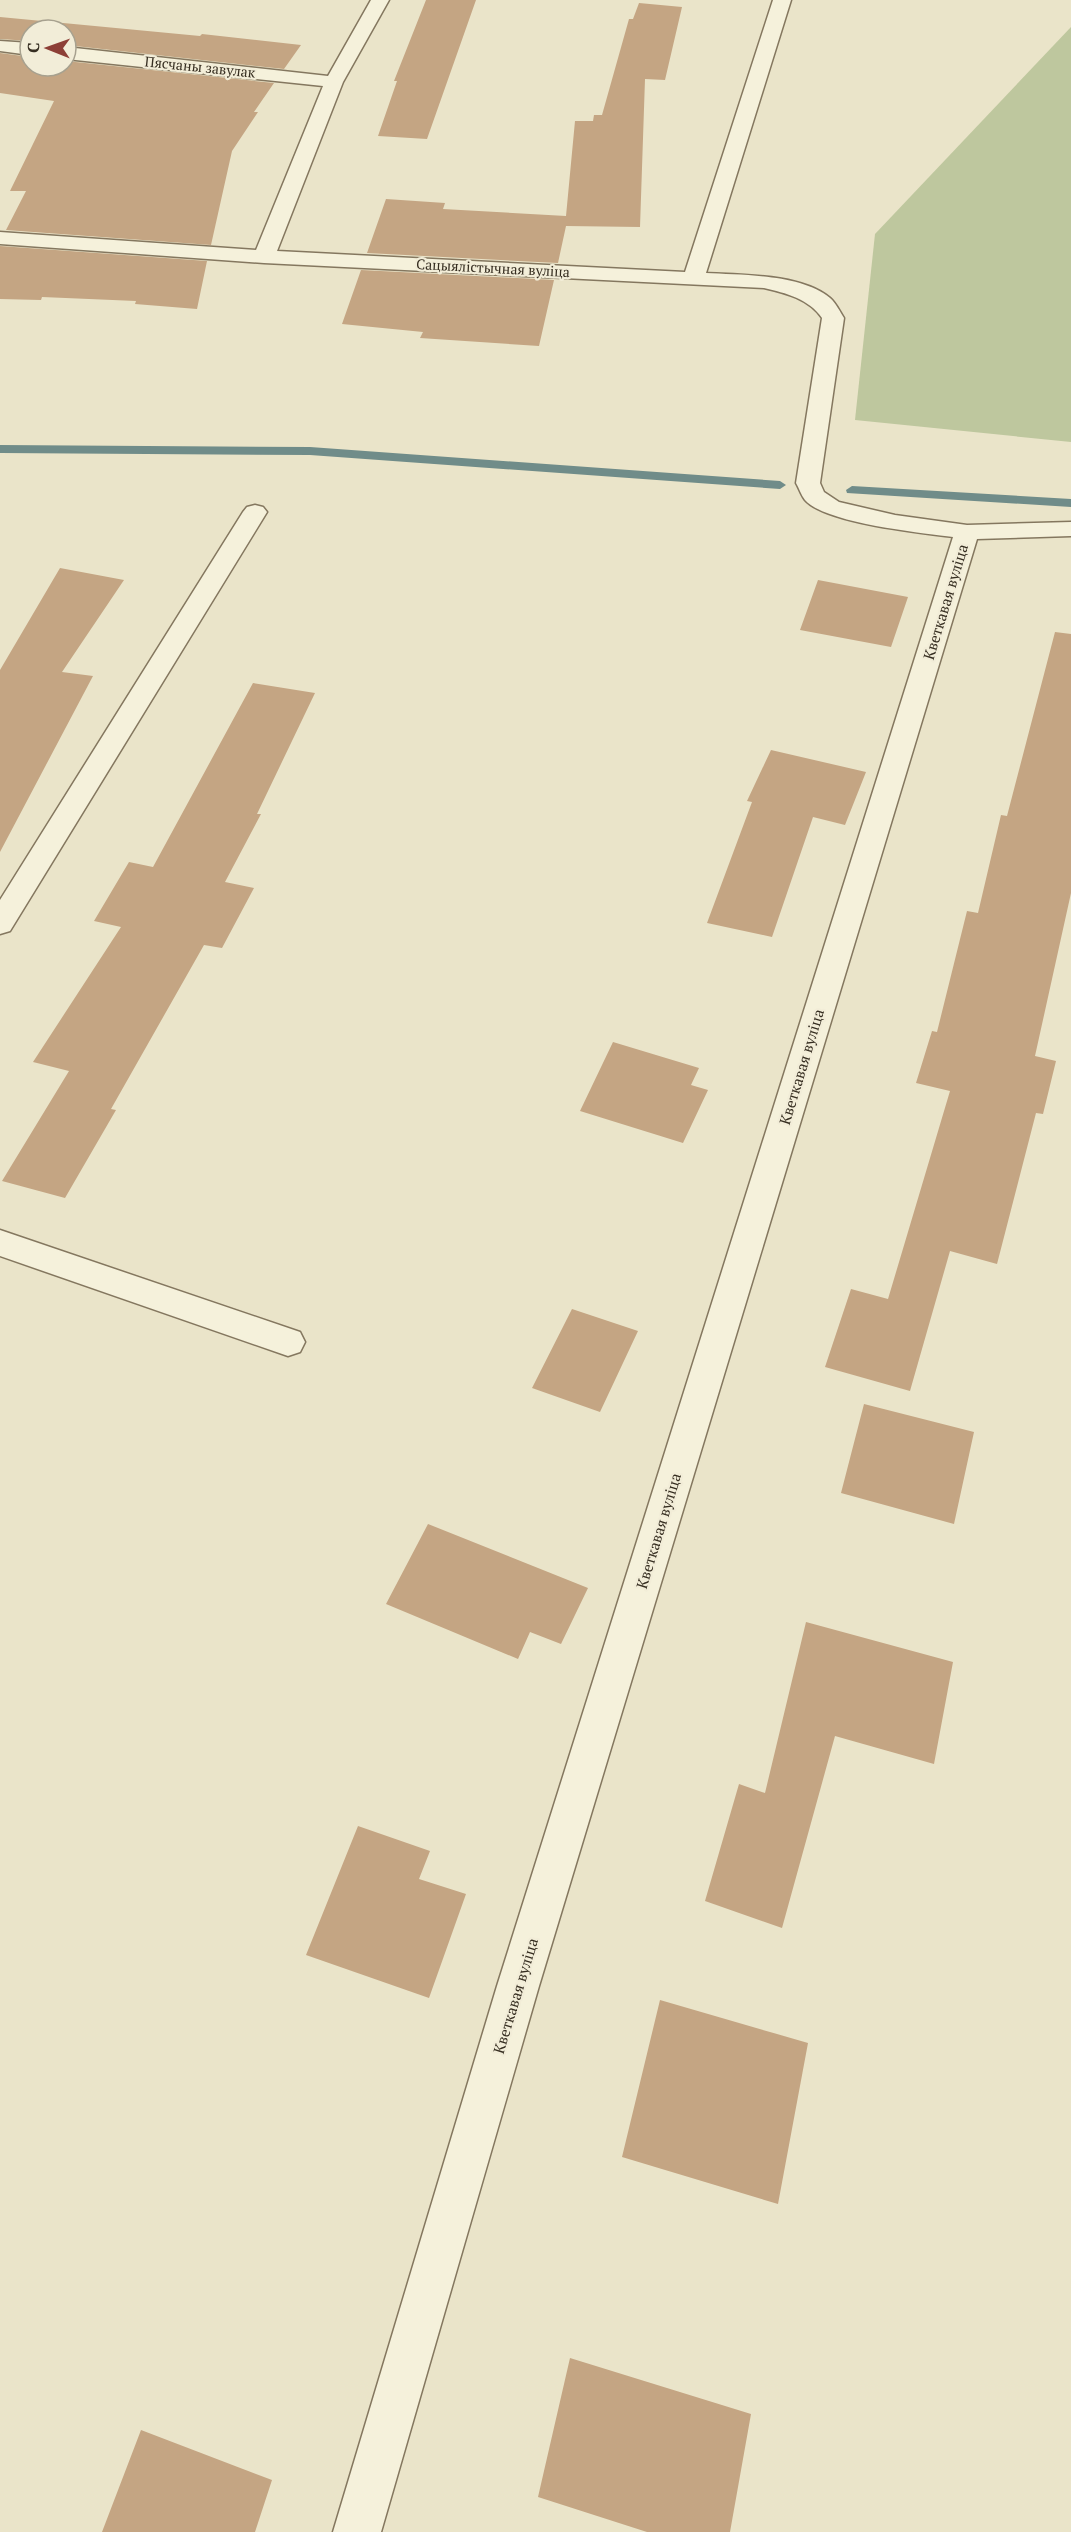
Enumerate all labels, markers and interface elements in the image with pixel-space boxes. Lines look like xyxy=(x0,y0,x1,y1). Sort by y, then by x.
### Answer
north arrow xyxy=(18,18,78,78)
text: С xyxy=(22,42,44,53)
street label: Пясчаны завулак xyxy=(144,51,257,82)
street label: Сацыялістычная вуліца xyxy=(416,254,570,281)
street label: Кветкавая вуліца xyxy=(918,541,972,662)
street label: Кветкавая вуліца xyxy=(774,1006,828,1127)
street label: Кветкавая вуліца xyxy=(631,1470,685,1591)
street label: Кветкавая вуліца xyxy=(488,1935,542,2056)

